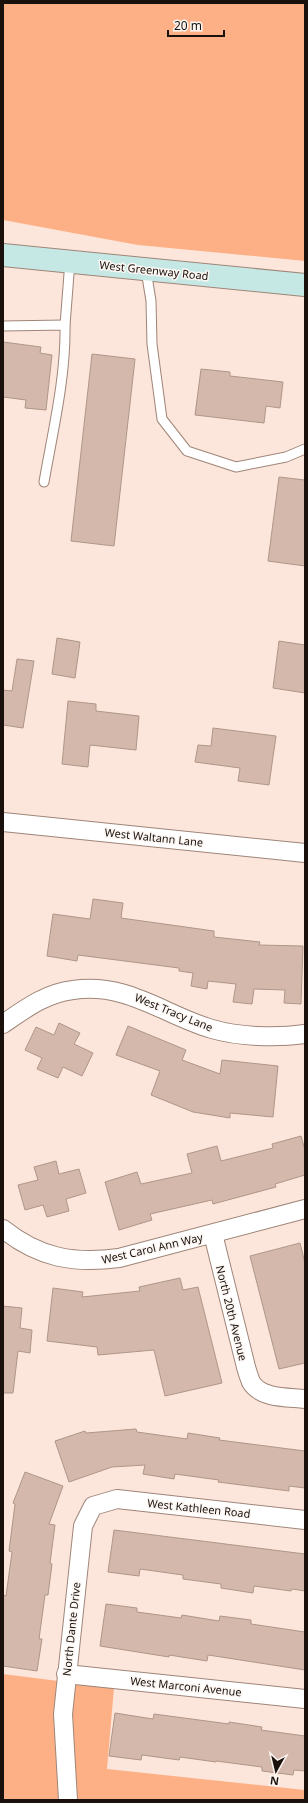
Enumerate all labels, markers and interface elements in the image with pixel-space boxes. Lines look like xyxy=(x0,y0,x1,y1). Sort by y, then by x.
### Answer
scale bar xyxy=(168,12,224,38)
text: 20 m xyxy=(174,17,202,34)
street label: West Greenway Road xyxy=(99,257,209,283)
street label: West Waltann Lane xyxy=(104,824,204,850)
street label: West Tracy Lane xyxy=(133,989,215,1035)
street label: West Carol Ann Way xyxy=(100,1229,204,1267)
street label: North 20th Avenue xyxy=(213,1264,251,1362)
street label: West Kathleen Road xyxy=(147,1495,251,1521)
street label: North Dante Drive xyxy=(59,1581,83,1677)
street label: West Marconi Avenue xyxy=(130,1673,242,1699)
north arrow xyxy=(256,1751,296,1791)
text: N xyxy=(269,1773,280,1789)

